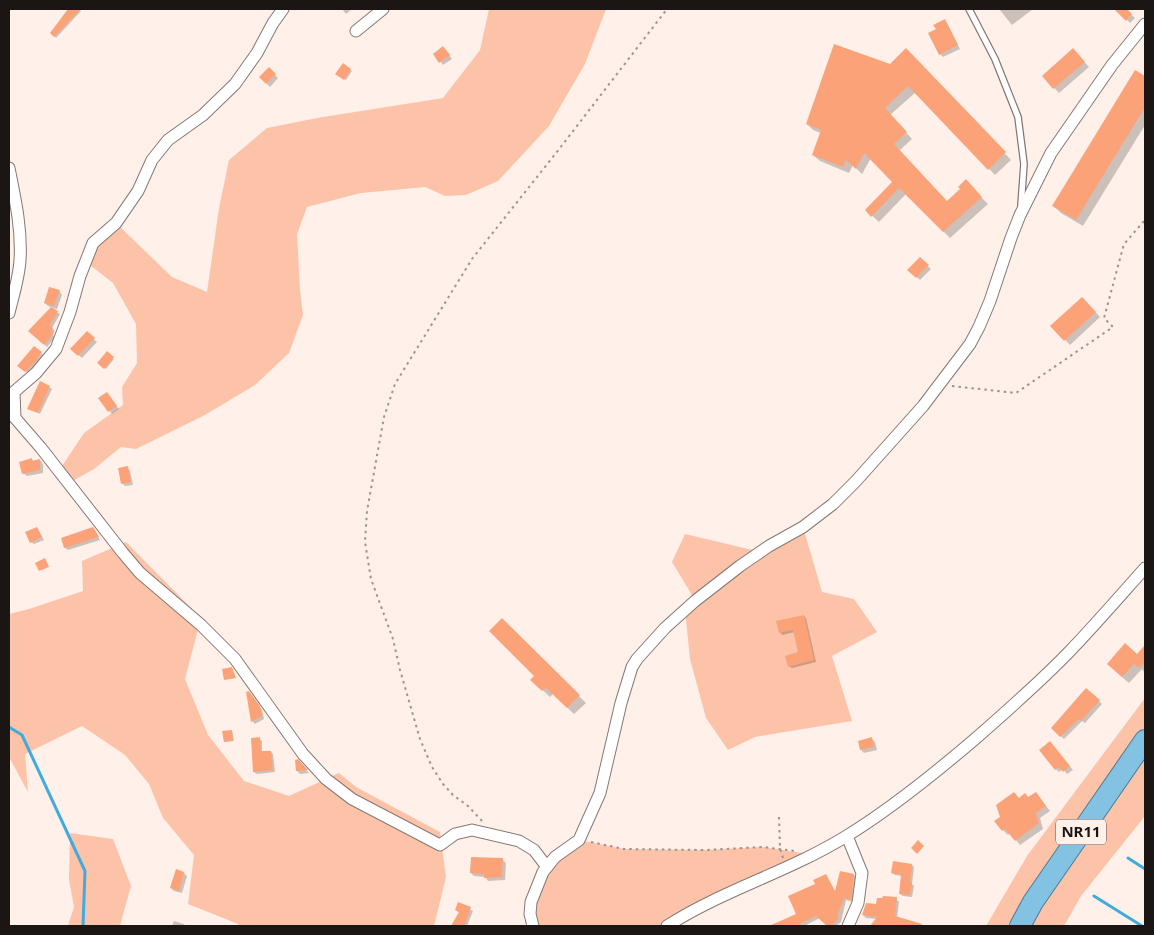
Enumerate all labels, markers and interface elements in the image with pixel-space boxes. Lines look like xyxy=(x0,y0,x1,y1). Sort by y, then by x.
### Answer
road number: NR11 xyxy=(1056,820,1106,844)

